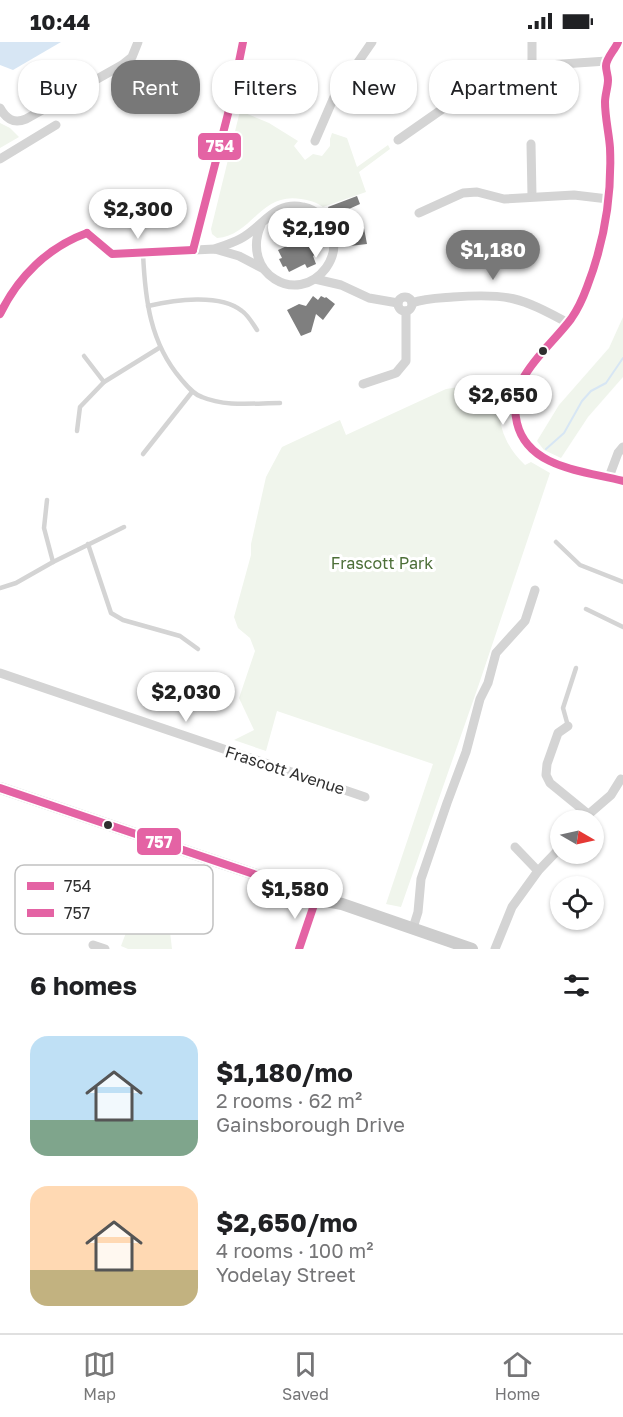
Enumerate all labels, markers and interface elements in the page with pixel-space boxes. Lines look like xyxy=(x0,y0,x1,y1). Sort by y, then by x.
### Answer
text: 10:44 xyxy=(30,8,90,35)
chip: Buy xyxy=(18,60,99,114)
chip: Rent xyxy=(111,60,200,114)
chip: Filters xyxy=(212,60,318,114)
chip: New xyxy=(330,60,417,114)
chip: Apartment xyxy=(429,60,579,114)
line badge: 754 xyxy=(197,132,242,161)
text: 754 xyxy=(206,136,234,156)
pin: $2,300 xyxy=(89,189,187,240)
text: $2,300 xyxy=(103,196,173,220)
pin: $2,190 xyxy=(267,208,365,259)
text: $2,190 xyxy=(282,215,350,239)
pin: $1,180 xyxy=(444,230,542,281)
text: $1,180 xyxy=(460,237,526,261)
unlabelled marker xyxy=(537,345,549,357)
pin: $2,650 xyxy=(454,375,552,426)
text: $2,650 xyxy=(468,382,538,406)
park label: Frascott Park xyxy=(331,553,433,573)
pin: $2,030 xyxy=(137,672,235,723)
text: $2,030 xyxy=(151,679,221,703)
street label: Frascott Avenue xyxy=(223,741,347,799)
north arrow xyxy=(550,810,604,864)
map controls xyxy=(550,810,604,930)
unlabelled marker xyxy=(102,819,114,831)
line badge: 757 xyxy=(136,827,182,856)
text: 757 xyxy=(145,832,173,852)
legend xyxy=(15,865,213,934)
pin: $1,580 xyxy=(246,869,344,920)
text: 754 xyxy=(64,876,92,896)
text: $1,580 xyxy=(261,876,329,900)
button: locate xyxy=(550,876,604,930)
text: 757 xyxy=(64,903,90,923)
icon: filters xyxy=(560,969,593,1002)
text: 6 homes xyxy=(30,970,137,1001)
text: $1,180/mo xyxy=(216,1057,353,1088)
icon: home xyxy=(78,1060,150,1132)
text: 2 rooms · 62 m² xyxy=(216,1088,362,1112)
text: Gainsborough Drive xyxy=(216,1112,405,1136)
text: $2,650/mo xyxy=(216,1207,358,1238)
icon: home xyxy=(78,1210,150,1282)
text: 4 rooms · 100 m² xyxy=(216,1238,374,1262)
text: Yodelay Street xyxy=(216,1262,356,1286)
tab: Map xyxy=(83,1348,116,1404)
tab: Saved xyxy=(282,1348,329,1404)
tab: Home xyxy=(495,1348,540,1404)

